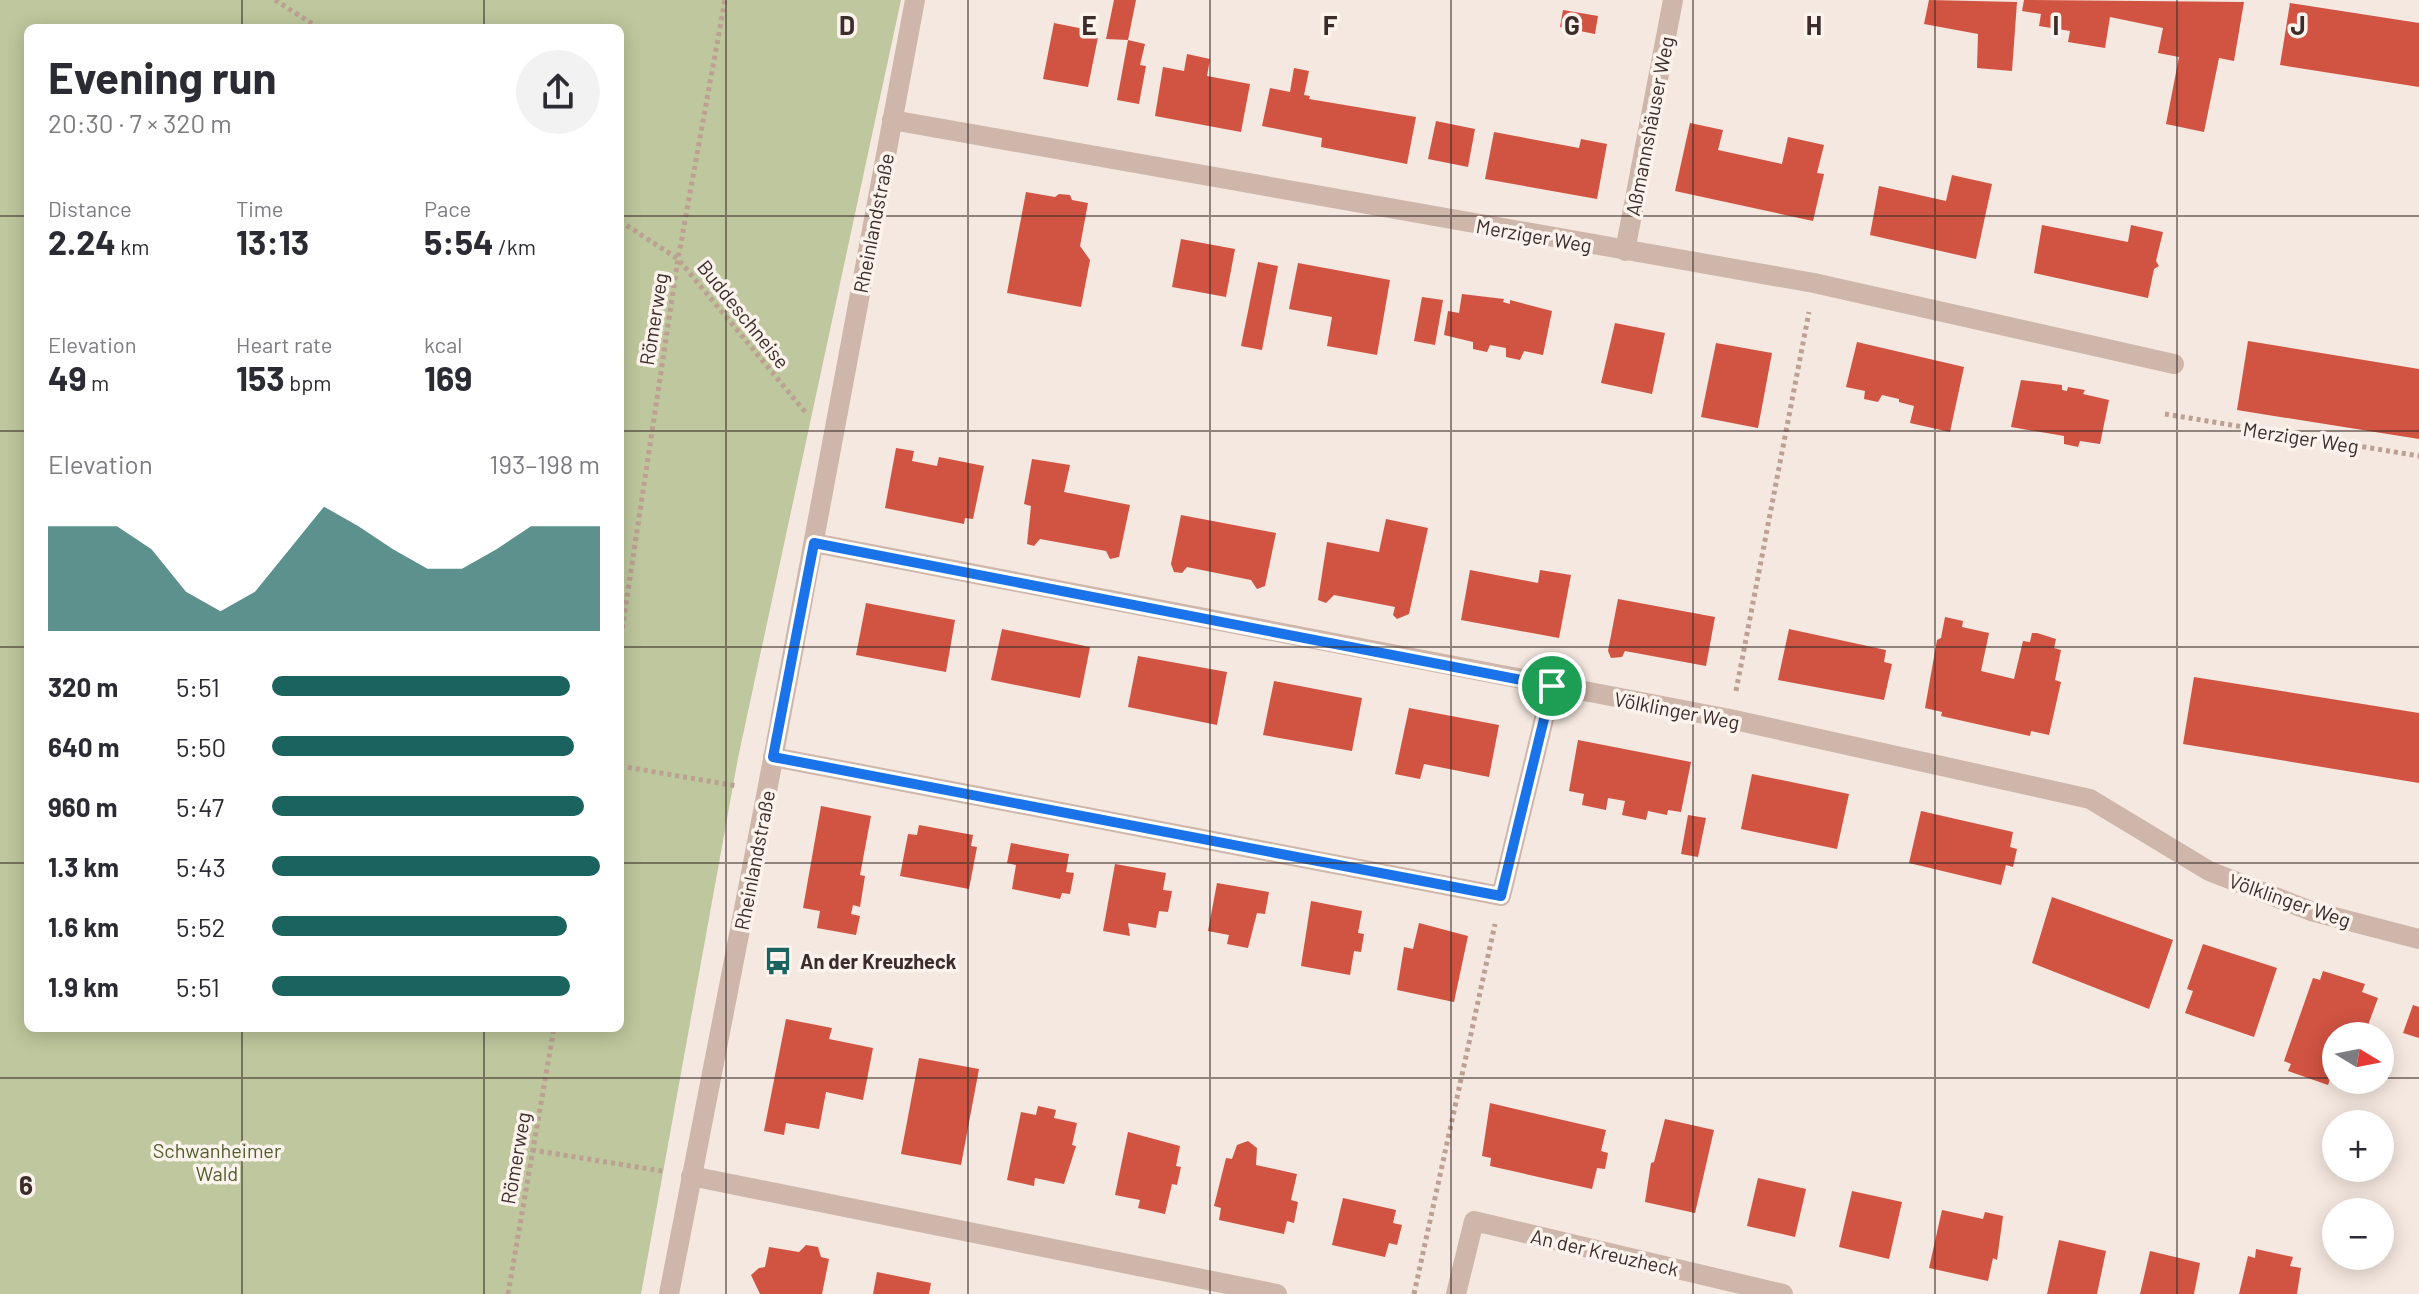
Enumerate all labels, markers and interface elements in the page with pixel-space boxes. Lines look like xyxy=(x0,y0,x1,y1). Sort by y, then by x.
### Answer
text: D xyxy=(839,9,855,40)
text: E xyxy=(1081,9,1097,40)
text: F xyxy=(1323,9,1338,40)
text: G xyxy=(1564,9,1580,40)
text: H xyxy=(1806,9,1822,40)
text: I xyxy=(2053,9,2059,40)
text: J xyxy=(2290,9,2306,40)
street label: Aßmannshäuser Weg xyxy=(1620,34,1678,218)
text: Evening run xyxy=(48,50,277,103)
button: share xyxy=(516,50,600,134)
text: 20:30 · 7 × 320 m xyxy=(48,107,232,138)
street label: Rheinlandstraße xyxy=(848,151,898,295)
text: Distance xyxy=(48,195,132,221)
text: Time xyxy=(236,195,284,221)
text: Pace xyxy=(424,195,471,221)
street label: Merziger Weg xyxy=(1474,213,1594,257)
text: 2.24 xyxy=(48,221,116,262)
text: 13:13 xyxy=(236,221,309,262)
text: 5:54 xyxy=(424,221,494,262)
text: km xyxy=(116,233,149,259)
text: /km xyxy=(494,233,536,259)
street label: Buddeschneise xyxy=(693,255,795,373)
street label: Römerweg xyxy=(634,271,672,367)
text: Elevation xyxy=(48,331,137,357)
text: Heart rate xyxy=(236,331,333,357)
text: kcal xyxy=(424,331,462,357)
text: 49 xyxy=(48,357,87,398)
text: 153 xyxy=(236,357,285,398)
text: 169 xyxy=(424,357,472,398)
text: m xyxy=(87,369,109,395)
text: bpm xyxy=(285,369,332,395)
street label: Merziger Weg xyxy=(2241,416,2361,458)
text: Elevation xyxy=(48,448,153,479)
text: 193–198 m xyxy=(489,448,600,479)
pin xyxy=(1518,652,1586,720)
icon: arrive xyxy=(1530,664,1574,708)
text: 320 m xyxy=(48,671,118,702)
text: 5:51 xyxy=(176,671,220,702)
street label: Völklinger Weg xyxy=(1612,686,1742,734)
text: 640 m xyxy=(48,731,119,762)
text: 5:50 xyxy=(176,731,226,762)
street label: Rheinlandstraße xyxy=(729,788,779,932)
text: 960 m xyxy=(48,791,118,822)
text: 5:47 xyxy=(176,791,224,822)
text: 1.3 km xyxy=(48,851,119,882)
text: 5:43 xyxy=(176,851,226,882)
street label: Völklinger Weg xyxy=(2226,868,2354,932)
text: 1.6 km xyxy=(48,911,119,942)
text: 5:52 xyxy=(176,911,225,942)
bus stop icon: An der Kreuzheck xyxy=(763,946,793,976)
place label: An der Kreuzheck xyxy=(800,949,957,973)
text: 1.9 km xyxy=(48,971,119,1002)
text: 5:51 xyxy=(176,971,220,1002)
north arrow xyxy=(2322,1022,2394,1094)
map controls xyxy=(2322,1022,2394,1270)
street label: Römerweg xyxy=(495,1110,535,1206)
button: + xyxy=(2322,1110,2394,1182)
park label: Schwanheimer Wald xyxy=(153,1138,281,1185)
text: 6 xyxy=(19,1169,33,1200)
button: − xyxy=(2322,1198,2394,1270)
street label: An der Kreuzheck xyxy=(1529,1223,1681,1281)

